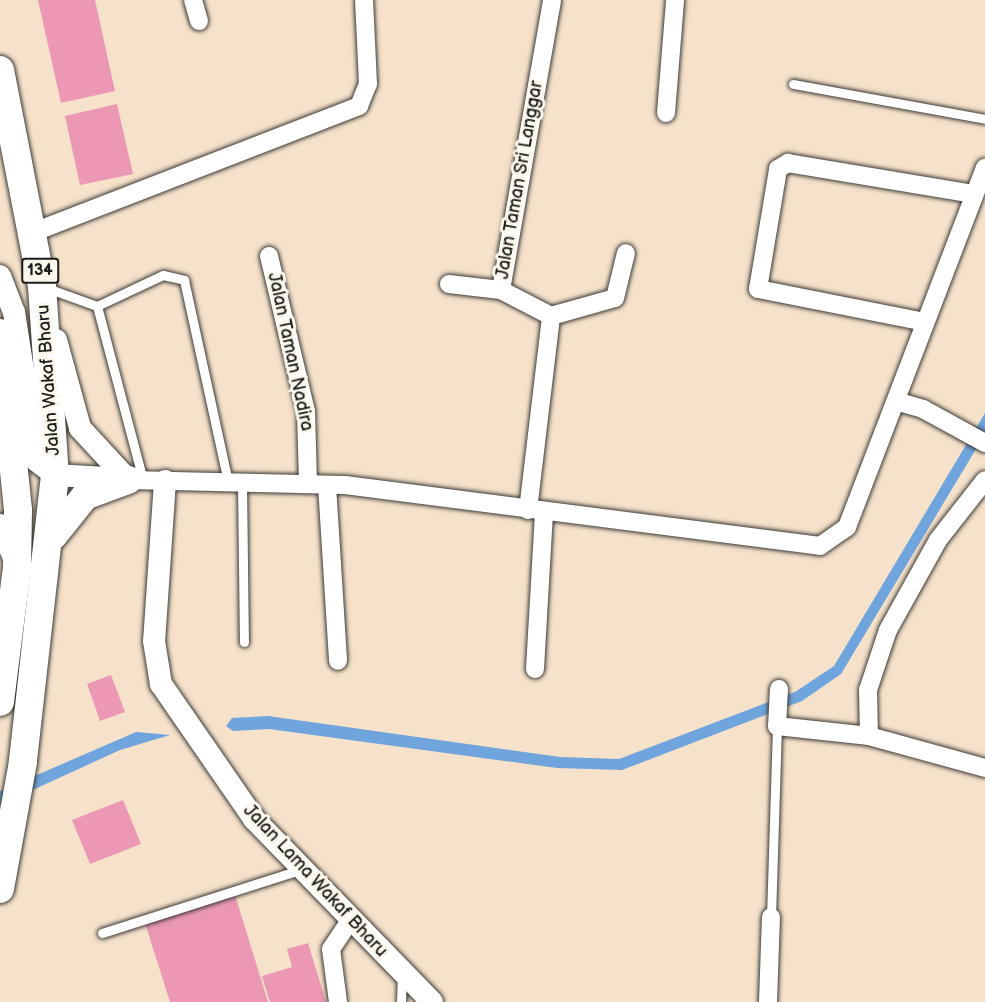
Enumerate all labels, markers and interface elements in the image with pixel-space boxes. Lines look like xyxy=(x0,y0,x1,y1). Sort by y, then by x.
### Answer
street label: Jalan Taman Sri Langgar xyxy=(492,79,548,281)
road number: 134 xyxy=(20,258,60,284)
street label: Jalan Taman Nadira xyxy=(263,270,317,434)
street label: Jalan Wakaf Bharu xyxy=(33,303,65,457)
street label: Jalan Lama Wakaf Bharu xyxy=(238,800,392,962)

